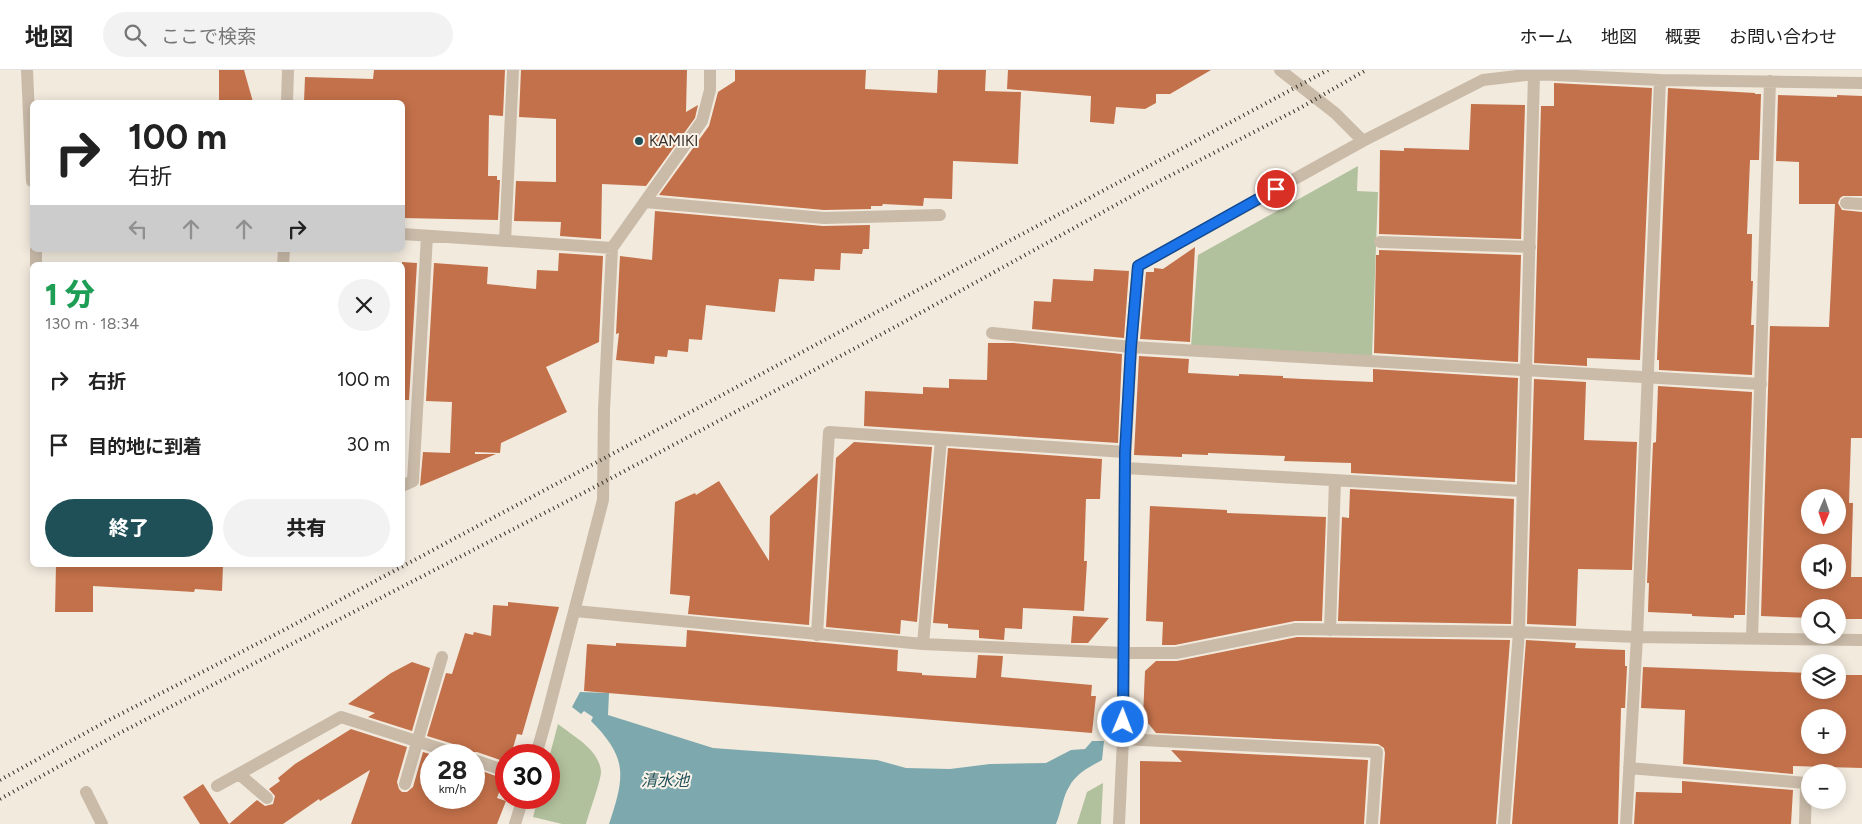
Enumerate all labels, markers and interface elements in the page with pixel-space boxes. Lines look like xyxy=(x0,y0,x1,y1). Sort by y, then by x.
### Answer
search box xyxy=(103,12,453,57)
icon: search xyxy=(121,21,149,49)
text: 地図 xyxy=(25,22,73,51)
text: ここで検索 xyxy=(161,25,256,48)
text: ホーム xyxy=(1520,26,1573,48)
text: 地図 xyxy=(1601,26,1637,48)
text: 概要 xyxy=(1665,26,1701,48)
text: お問い合わせ xyxy=(1729,26,1837,48)
text: 100 m xyxy=(128,116,227,158)
icon: right xyxy=(45,120,110,185)
place label: KAMIKI xyxy=(649,132,698,150)
marker: KAMIKI xyxy=(633,135,645,147)
text: 右折 xyxy=(128,163,172,190)
pin xyxy=(1255,168,1297,210)
icon: arrive xyxy=(1262,175,1290,203)
icon: left xyxy=(124,215,152,243)
icon: ahead xyxy=(177,215,205,243)
icon: ahead xyxy=(230,215,258,243)
icon: right xyxy=(283,215,311,243)
text: 1 分 xyxy=(45,276,95,313)
button: close xyxy=(338,279,390,331)
text: 130 m · 18:34 xyxy=(45,314,139,333)
icon: right xyxy=(45,366,73,394)
text: 100 m xyxy=(337,368,390,391)
text: 右折 xyxy=(88,370,126,393)
icon: arrive xyxy=(45,431,73,459)
text: 30 m xyxy=(347,433,390,456)
text: 目的地に到着 xyxy=(88,435,202,458)
north arrow xyxy=(1801,489,1846,534)
map controls xyxy=(1801,489,1846,809)
button: 終了 xyxy=(45,499,213,557)
button: 共有 xyxy=(223,499,390,557)
button: sound xyxy=(1801,544,1846,589)
button: search xyxy=(1801,599,1846,644)
button: layers xyxy=(1801,654,1846,699)
position arrow xyxy=(1096,695,1148,747)
button: + xyxy=(1801,709,1846,754)
speed limit sign: 30 xyxy=(495,744,560,809)
text: 28 xyxy=(438,755,467,785)
button: − xyxy=(1801,764,1846,809)
water label: 清水池 xyxy=(641,771,691,790)
text: km/h xyxy=(439,782,466,796)

